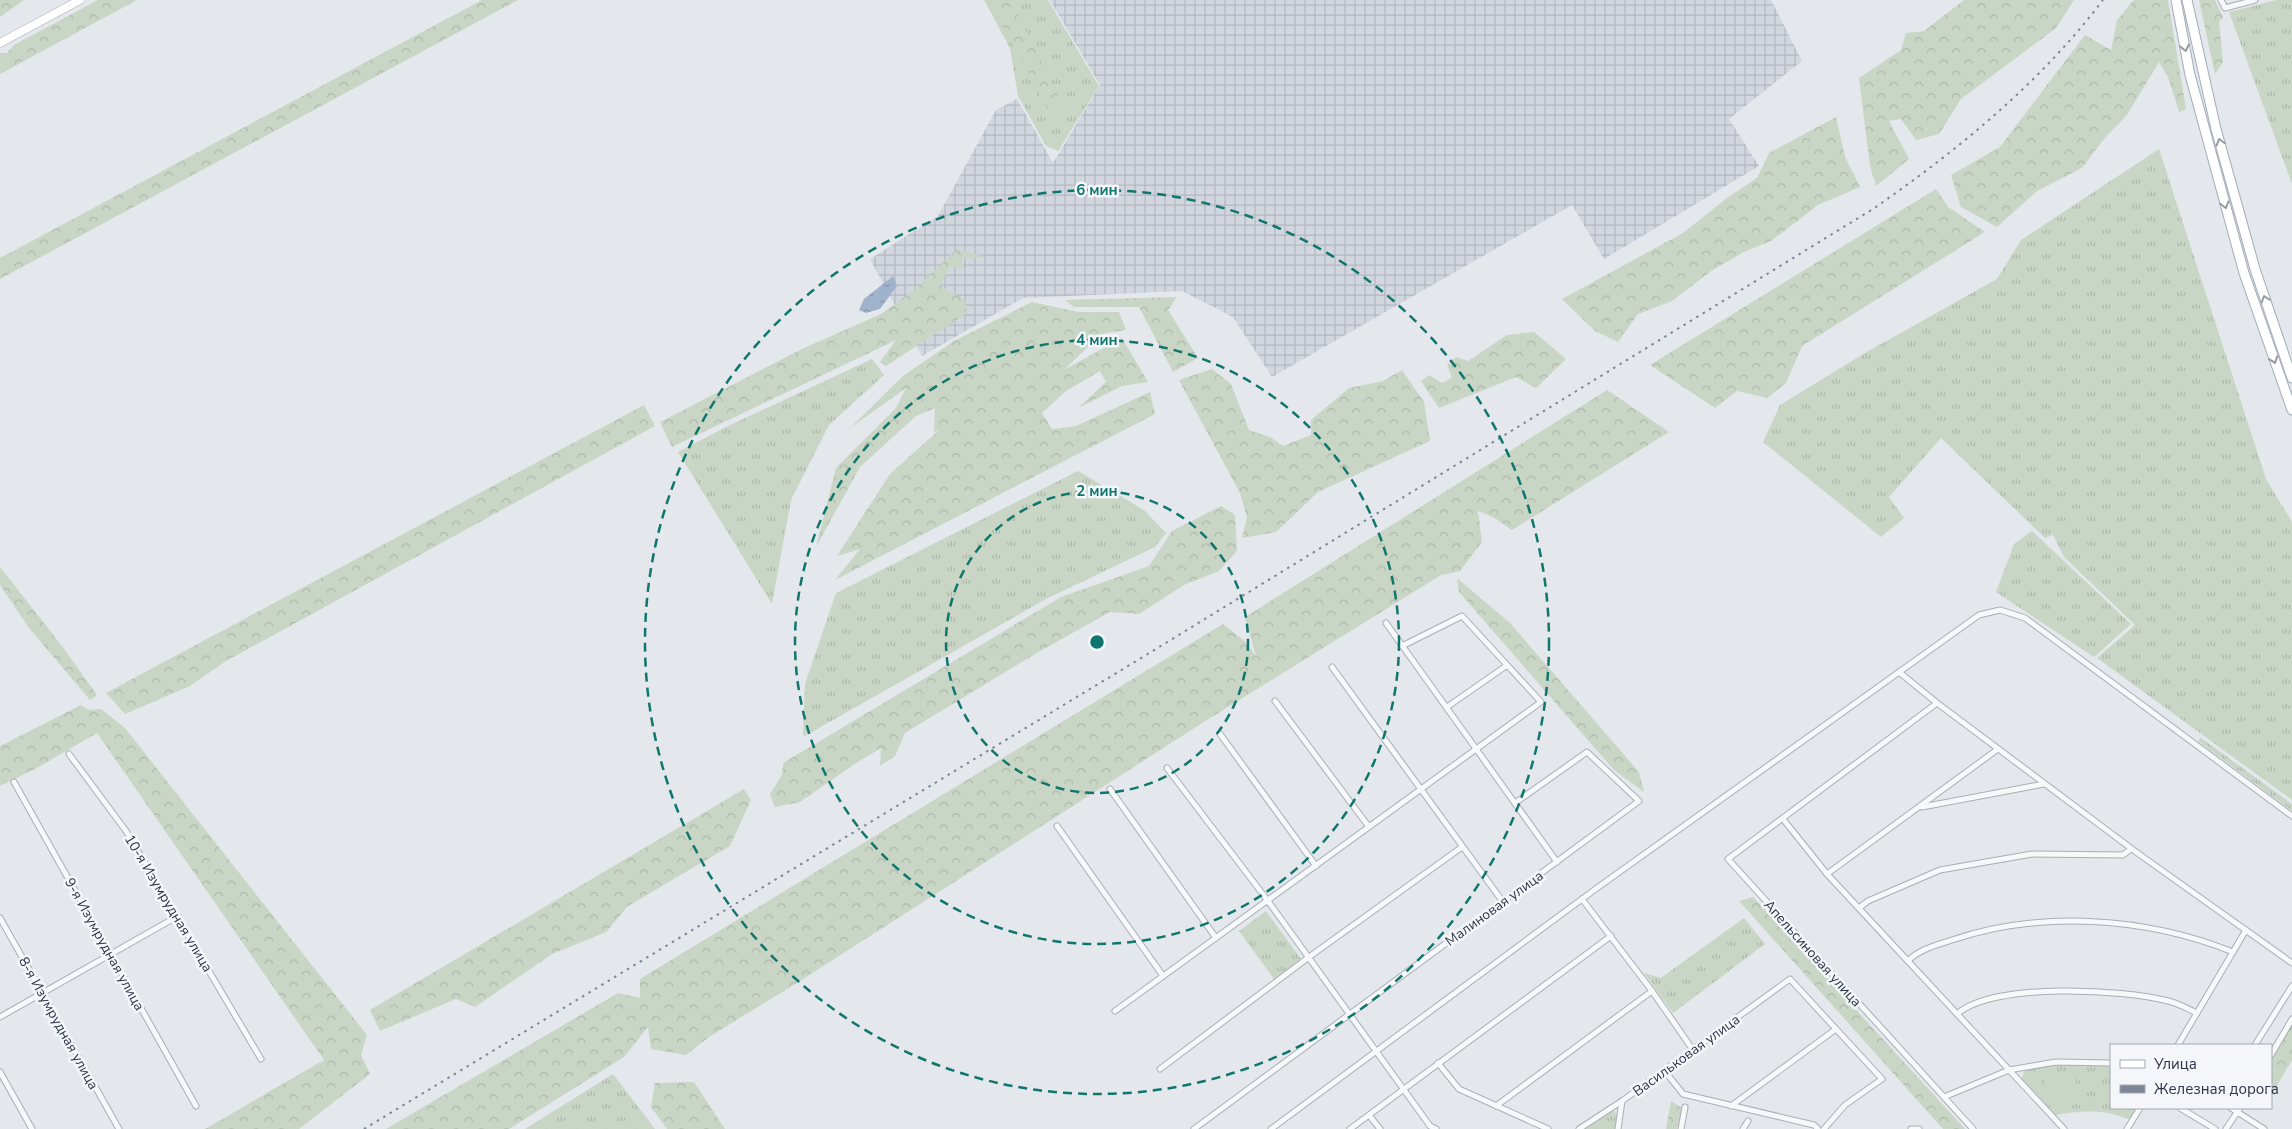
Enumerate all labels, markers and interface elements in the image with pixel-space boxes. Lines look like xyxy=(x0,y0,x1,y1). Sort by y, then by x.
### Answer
one-way arrow xyxy=(2179,43,2190,52)
one-way arrow xyxy=(2215,139,2225,147)
text: 6 мин xyxy=(1076,180,1118,200)
one-way arrow xyxy=(2220,201,2230,209)
one-way arrow xyxy=(2261,295,2271,303)
text: 4 мин xyxy=(1076,330,1118,350)
one-way arrow xyxy=(2268,356,2278,364)
text: 2 мин xyxy=(1076,481,1118,501)
centre of rings xyxy=(1088,633,1106,651)
street label: 10-я Изумрудная улица xyxy=(120,831,217,976)
street label: Малиновая улица xyxy=(1441,866,1547,951)
street label: 9-я Изумрудная улица xyxy=(60,874,149,1014)
street label: Апельсиновая улица xyxy=(1759,896,1866,1011)
street label: 8-я Изумрудная улица xyxy=(14,953,103,1093)
street label: Васильковая улица xyxy=(1629,1010,1744,1101)
legend xyxy=(2110,1044,2272,1109)
text: Улица xyxy=(2153,1054,2197,1074)
text: Железная дорога xyxy=(2154,1079,2279,1099)

